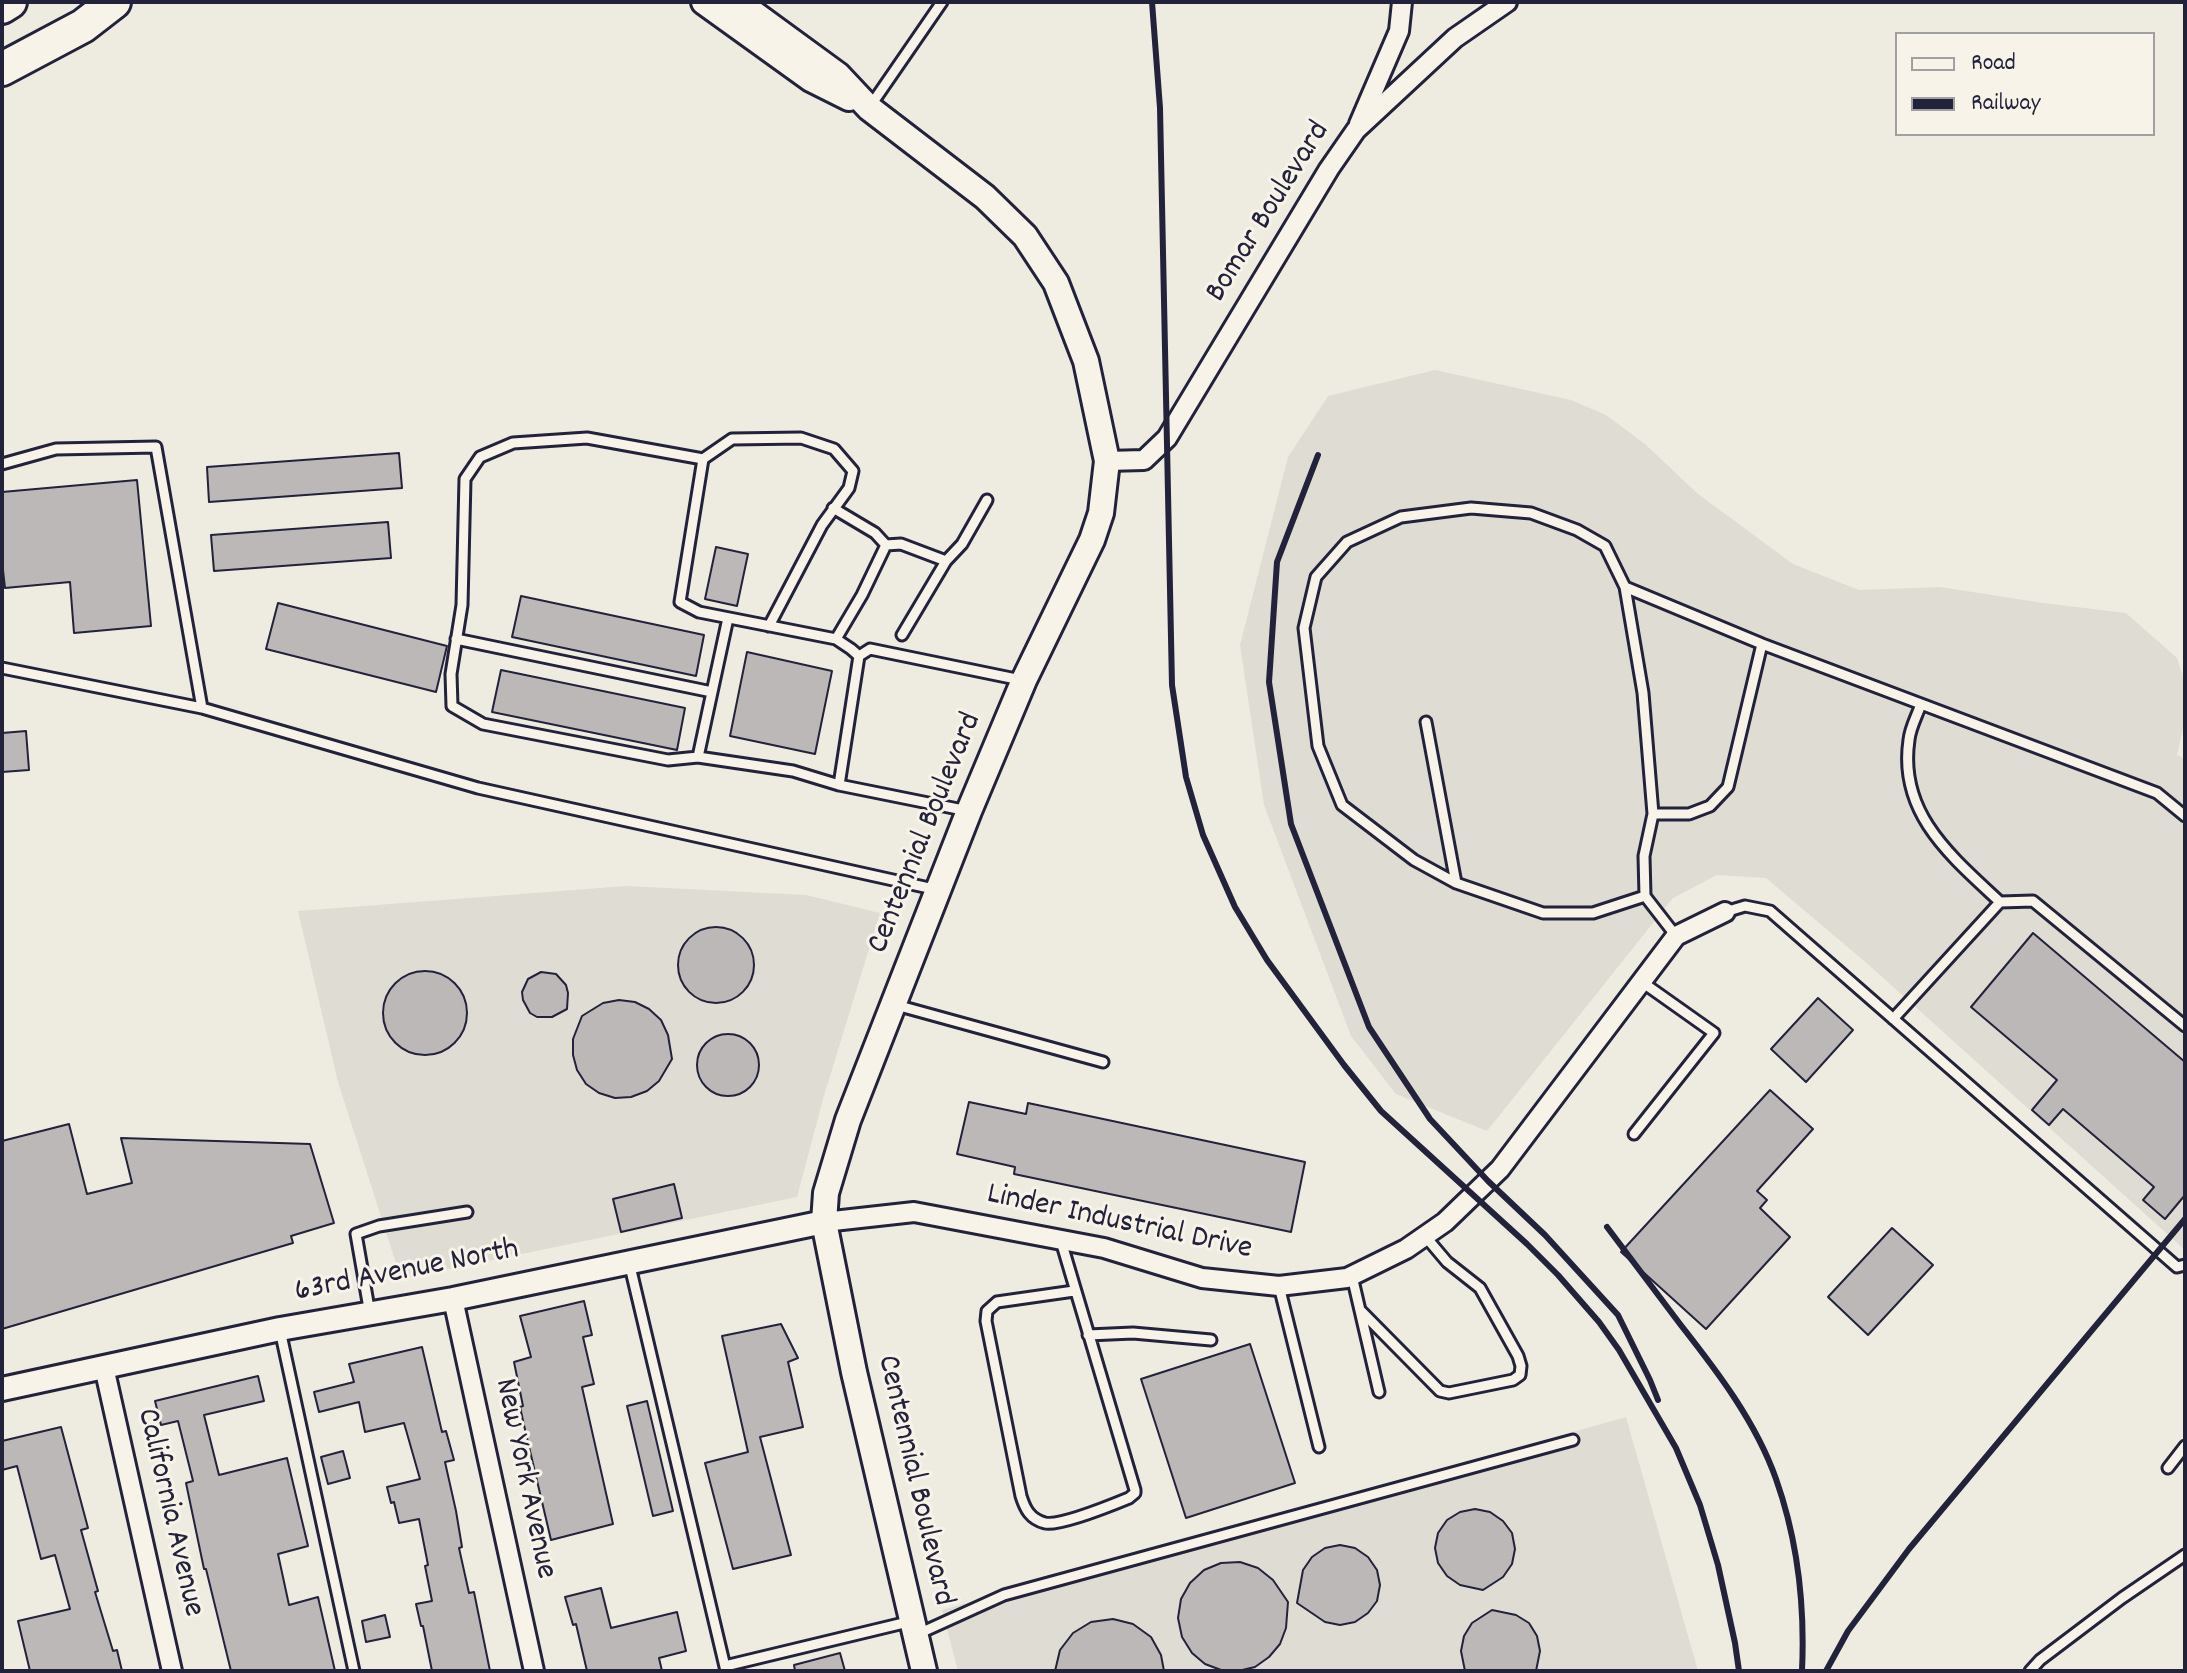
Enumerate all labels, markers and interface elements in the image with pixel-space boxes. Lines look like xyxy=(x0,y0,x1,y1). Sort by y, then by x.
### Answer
legend xyxy=(1895,32,2155,136)
text: Road xyxy=(1971,47,2016,81)
text: Railway xyxy=(1971,87,2040,121)
street label: Bomar Boulevard xyxy=(1199,116,1341,310)
street label: Centennial Boulevard xyxy=(861,708,993,960)
street label: Linder Industrial Drive xyxy=(983,1177,1255,1271)
street label: 63rd Avenue North xyxy=(292,1232,522,1314)
street label: Centennial Boulevard xyxy=(865,1352,961,1610)
street label: New York Avenue xyxy=(483,1375,563,1583)
street label: California Avenue xyxy=(125,1405,211,1621)

